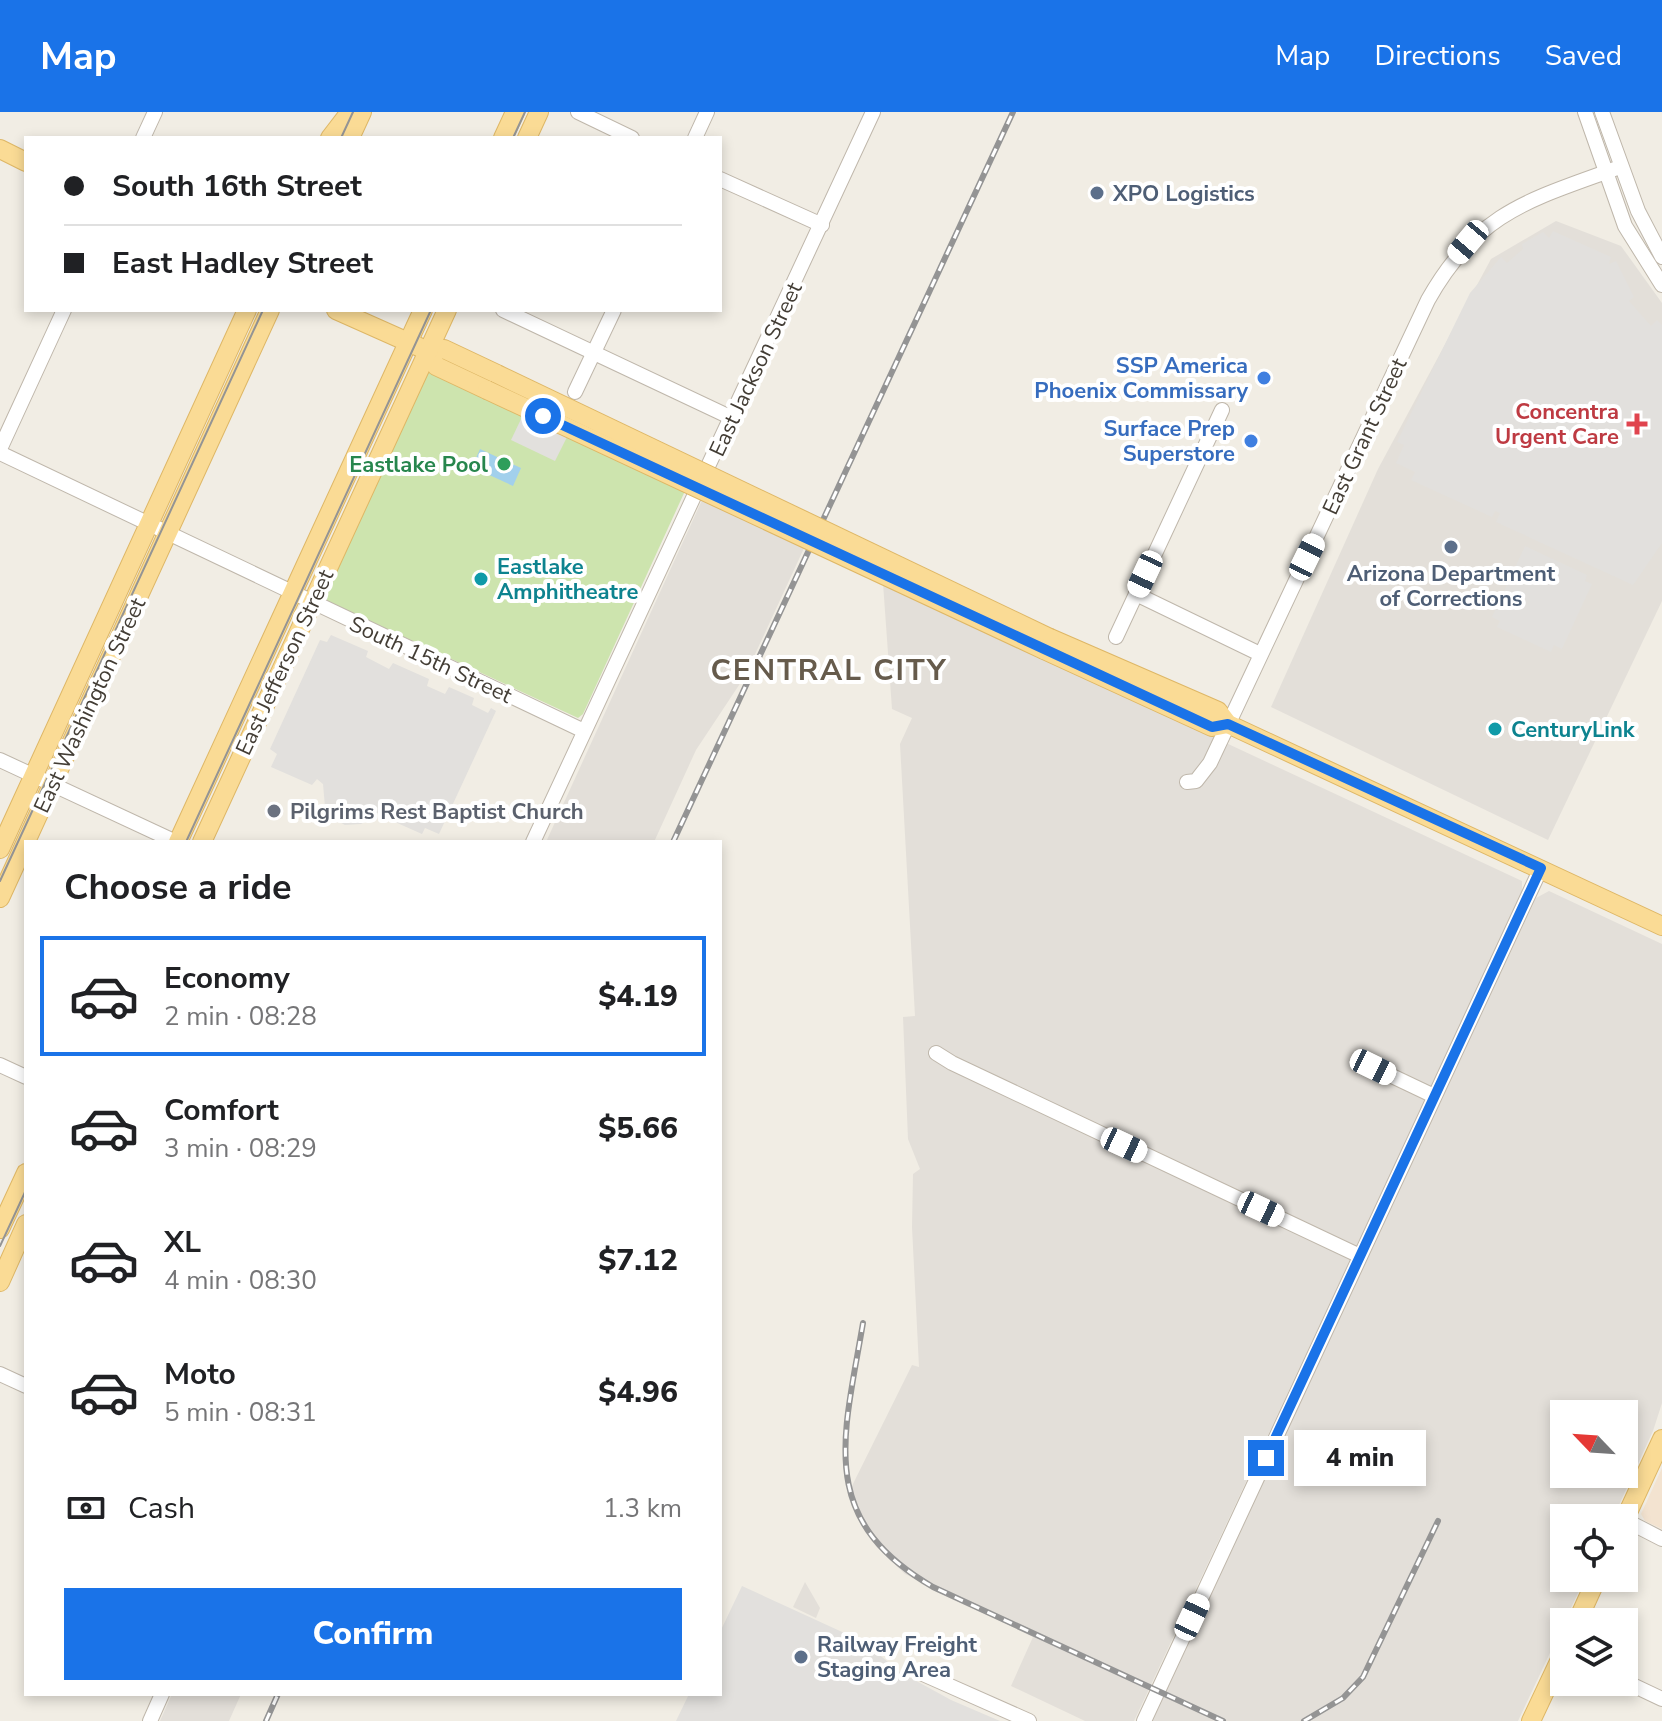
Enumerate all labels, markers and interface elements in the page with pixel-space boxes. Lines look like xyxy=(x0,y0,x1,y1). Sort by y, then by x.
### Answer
text: Map xyxy=(40,31,117,82)
text: Map xyxy=(1275,37,1330,75)
text: Directions xyxy=(1374,37,1501,75)
text: Saved xyxy=(1545,37,1622,75)
text: South 16th Street xyxy=(112,166,362,207)
place label: XPO Logistics xyxy=(1112,179,1255,209)
marker: XPO Logistics xyxy=(1088,184,1106,202)
car xyxy=(1443,216,1493,268)
text: East Hadley Street xyxy=(112,243,373,284)
street label: East Jackson Street xyxy=(702,277,810,461)
place label: SSP America Phoenix Commissary xyxy=(1034,351,1248,406)
street label: East Grant Street xyxy=(1316,353,1414,520)
marker: SSP America Phoenix Commissary xyxy=(1255,369,1273,387)
place label: Concentra Urgent Care xyxy=(1495,397,1619,452)
route start xyxy=(525,398,561,434)
marker: Concentra Urgent Care xyxy=(1626,413,1648,435)
place label: Surface Prep Superstore xyxy=(1103,414,1235,469)
marker: Surface Prep Superstore xyxy=(1242,432,1260,450)
place label: Eastlake Pool xyxy=(349,450,488,480)
marker: Eastlake Pool xyxy=(495,455,513,473)
car xyxy=(1286,530,1328,584)
marker: Arizona Department of Corrections xyxy=(1442,538,1460,556)
car xyxy=(1124,547,1166,601)
place label: Eastlake Amphitheatre xyxy=(497,552,639,607)
place label: Arizona Department of Corrections xyxy=(1347,559,1556,614)
street label: East Jefferson Street xyxy=(229,565,341,760)
marker: Eastlake Amphitheatre xyxy=(472,570,490,588)
street label: East Washington Street xyxy=(27,593,153,818)
street label: South 15th Street xyxy=(344,609,517,711)
district label: CENTRAL CITY xyxy=(710,650,948,691)
place label: CenturyLink xyxy=(1511,715,1636,745)
marker: CenturyLink xyxy=(1486,720,1504,738)
place label: Pilgrims Rest Baptist Church xyxy=(290,797,584,827)
marker: Pilgrims Rest Baptist Church xyxy=(265,802,283,820)
text: Choose a ride xyxy=(64,863,292,912)
text: Economy xyxy=(164,958,290,999)
icon: car xyxy=(68,960,140,1032)
text: $4.19 xyxy=(598,976,678,1017)
text: 2 min · 08:28 xyxy=(164,999,317,1034)
car xyxy=(1346,1046,1400,1088)
text: Comfort xyxy=(164,1090,279,1131)
icon: car xyxy=(68,1092,140,1164)
text: $5.66 xyxy=(598,1108,678,1149)
car xyxy=(1097,1124,1151,1166)
text: 3 min · 08:29 xyxy=(164,1131,317,1166)
car xyxy=(1234,1188,1288,1230)
text: XL xyxy=(164,1222,201,1263)
icon: car xyxy=(68,1224,140,1296)
text: $7.12 xyxy=(598,1240,678,1281)
text: 4 min · 08:30 xyxy=(164,1263,317,1298)
text: Moto xyxy=(164,1354,236,1395)
icon: car xyxy=(68,1356,140,1428)
text: $4.96 xyxy=(598,1372,678,1413)
text: 5 min · 08:31 xyxy=(164,1395,317,1430)
north arrow xyxy=(1550,1400,1638,1488)
map controls xyxy=(1550,1400,1638,1696)
callout: 4 min xyxy=(1294,1430,1426,1486)
route end xyxy=(1248,1440,1284,1476)
text: 4 min xyxy=(1326,1440,1394,1475)
icon: cash xyxy=(64,1486,108,1530)
text: Cash xyxy=(128,1488,195,1529)
text: 1.3 km xyxy=(603,1491,682,1526)
button: locate xyxy=(1550,1504,1638,1592)
button: Confirm xyxy=(64,1588,682,1680)
car xyxy=(1171,1590,1213,1644)
button: layers xyxy=(1550,1608,1638,1696)
place label: Railway Freight Staging Area xyxy=(817,1630,978,1685)
marker: Railway Freight Staging Area xyxy=(792,1648,810,1666)

